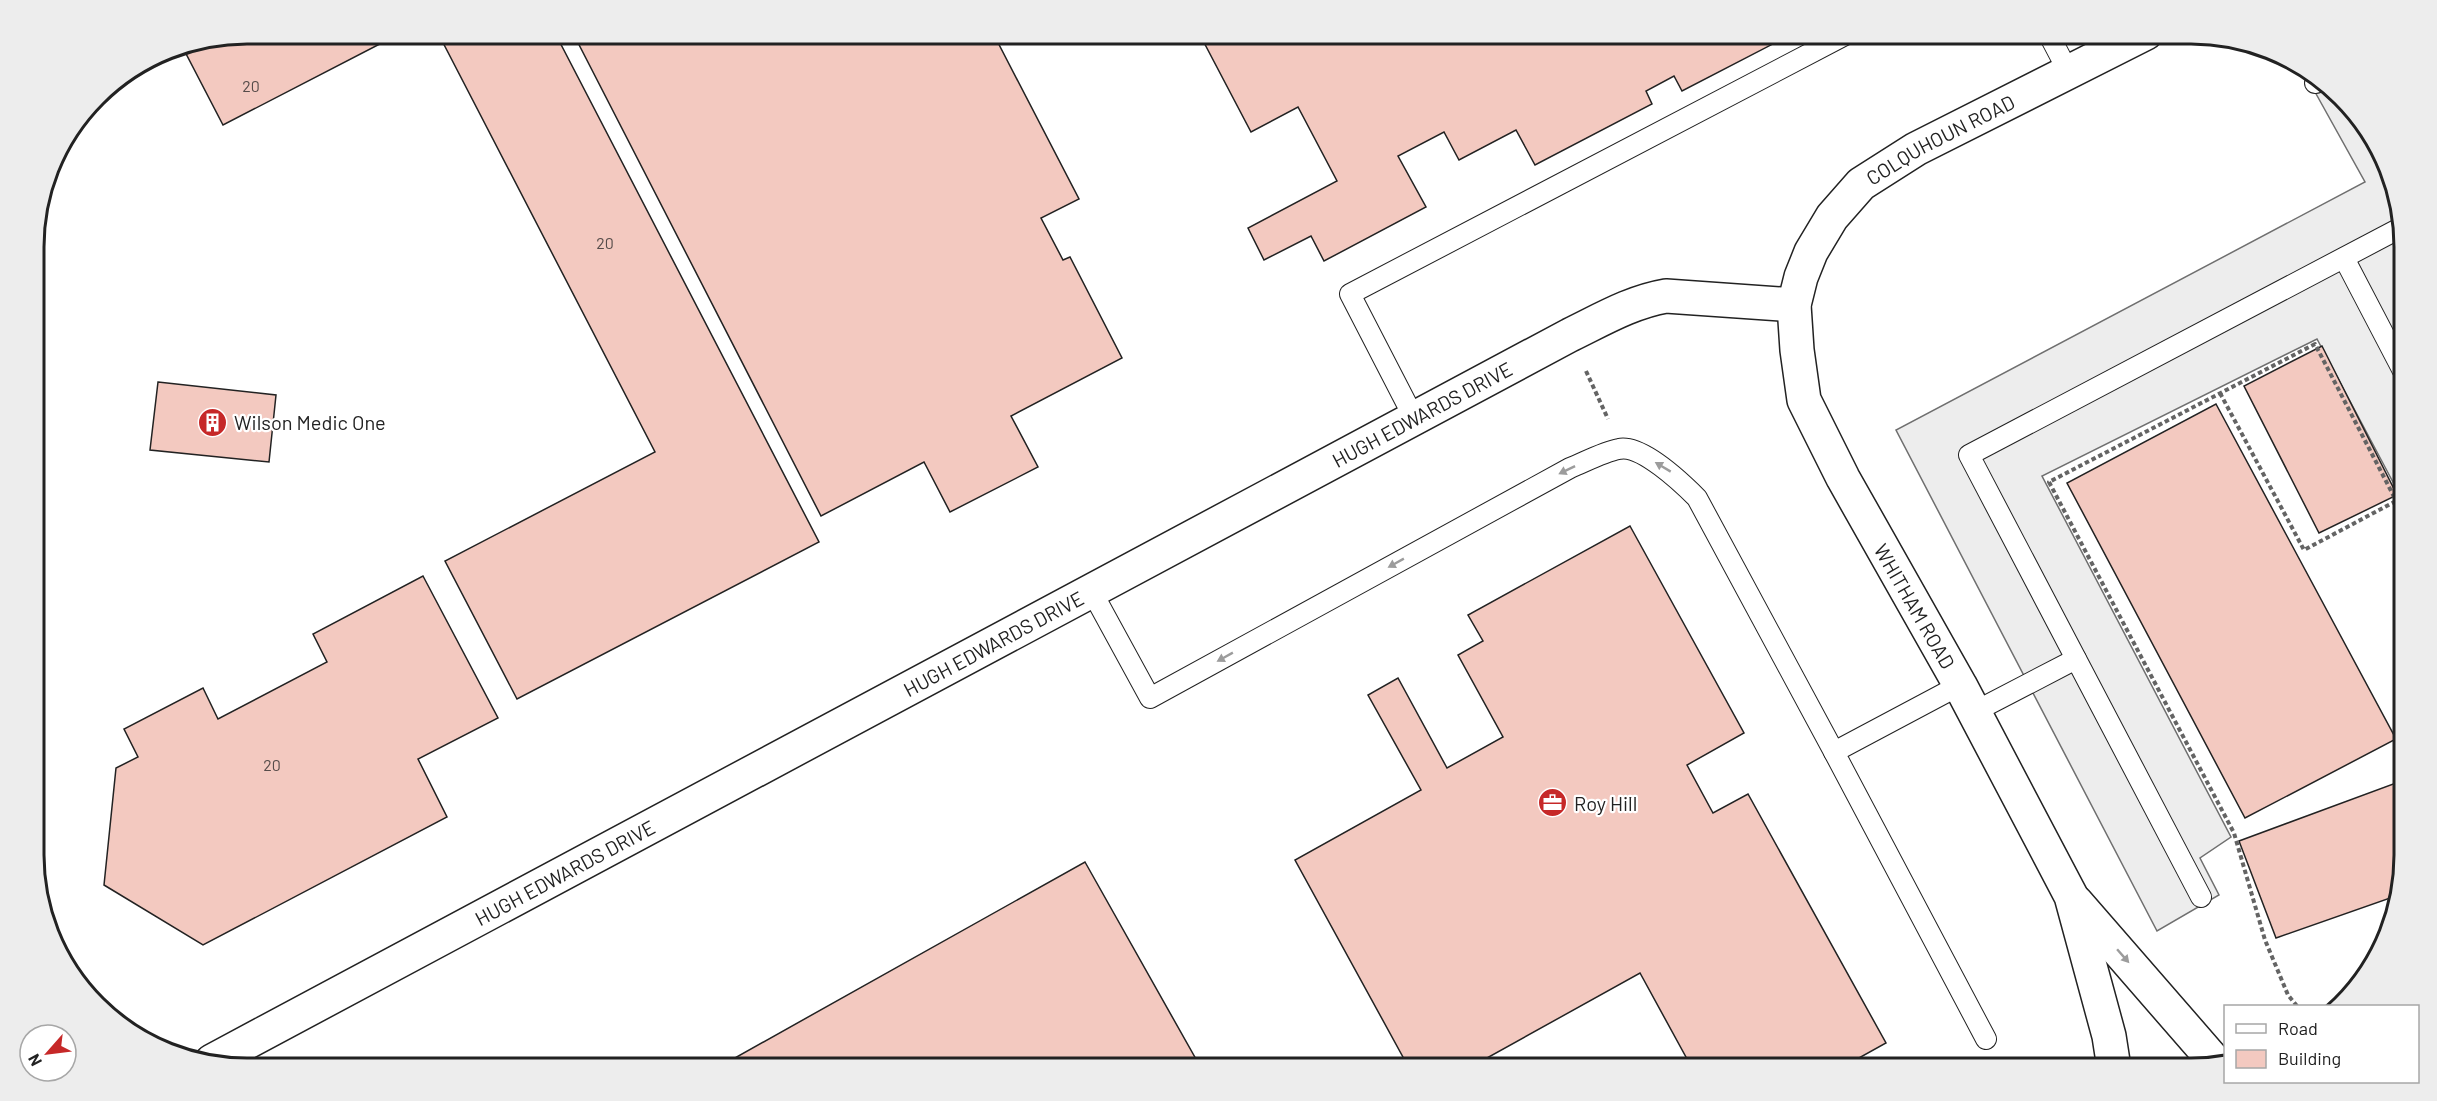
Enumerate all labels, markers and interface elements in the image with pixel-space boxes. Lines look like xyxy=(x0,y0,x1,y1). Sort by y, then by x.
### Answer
house number: 20 xyxy=(242,76,260,95)
street label: COLQUHOUN ROAD xyxy=(1861,89,2018,190)
house number: 20 xyxy=(596,233,614,252)
street label: HUGH EDWARDS DRIVE xyxy=(1328,356,1516,472)
building icon: Wilson Medic One xyxy=(197,406,229,438)
place label: Wilson Medic One xyxy=(234,410,386,434)
one-way arrow xyxy=(1655,462,1671,473)
one-way arrow xyxy=(1558,465,1575,475)
street label: WHITHAM ROAD xyxy=(1870,539,1960,673)
one-way arrow xyxy=(1387,558,1404,568)
street label: HUGH EDWARDS DRIVE xyxy=(899,585,1088,701)
one-way arrow xyxy=(1216,652,1233,662)
house number: 20 xyxy=(263,755,281,774)
office icon: Roy Hill xyxy=(1537,787,1569,819)
place label: Roy Hill xyxy=(1574,791,1637,815)
street label: HUGH EDWARDS DRIVE xyxy=(471,815,659,930)
one-way arrow xyxy=(2116,948,2129,963)
legend xyxy=(2224,1005,2419,1083)
text: Road xyxy=(2278,1017,2318,1039)
north arrow xyxy=(18,1023,78,1083)
text: Building xyxy=(2278,1047,2341,1069)
text: N xyxy=(23,1051,45,1069)

